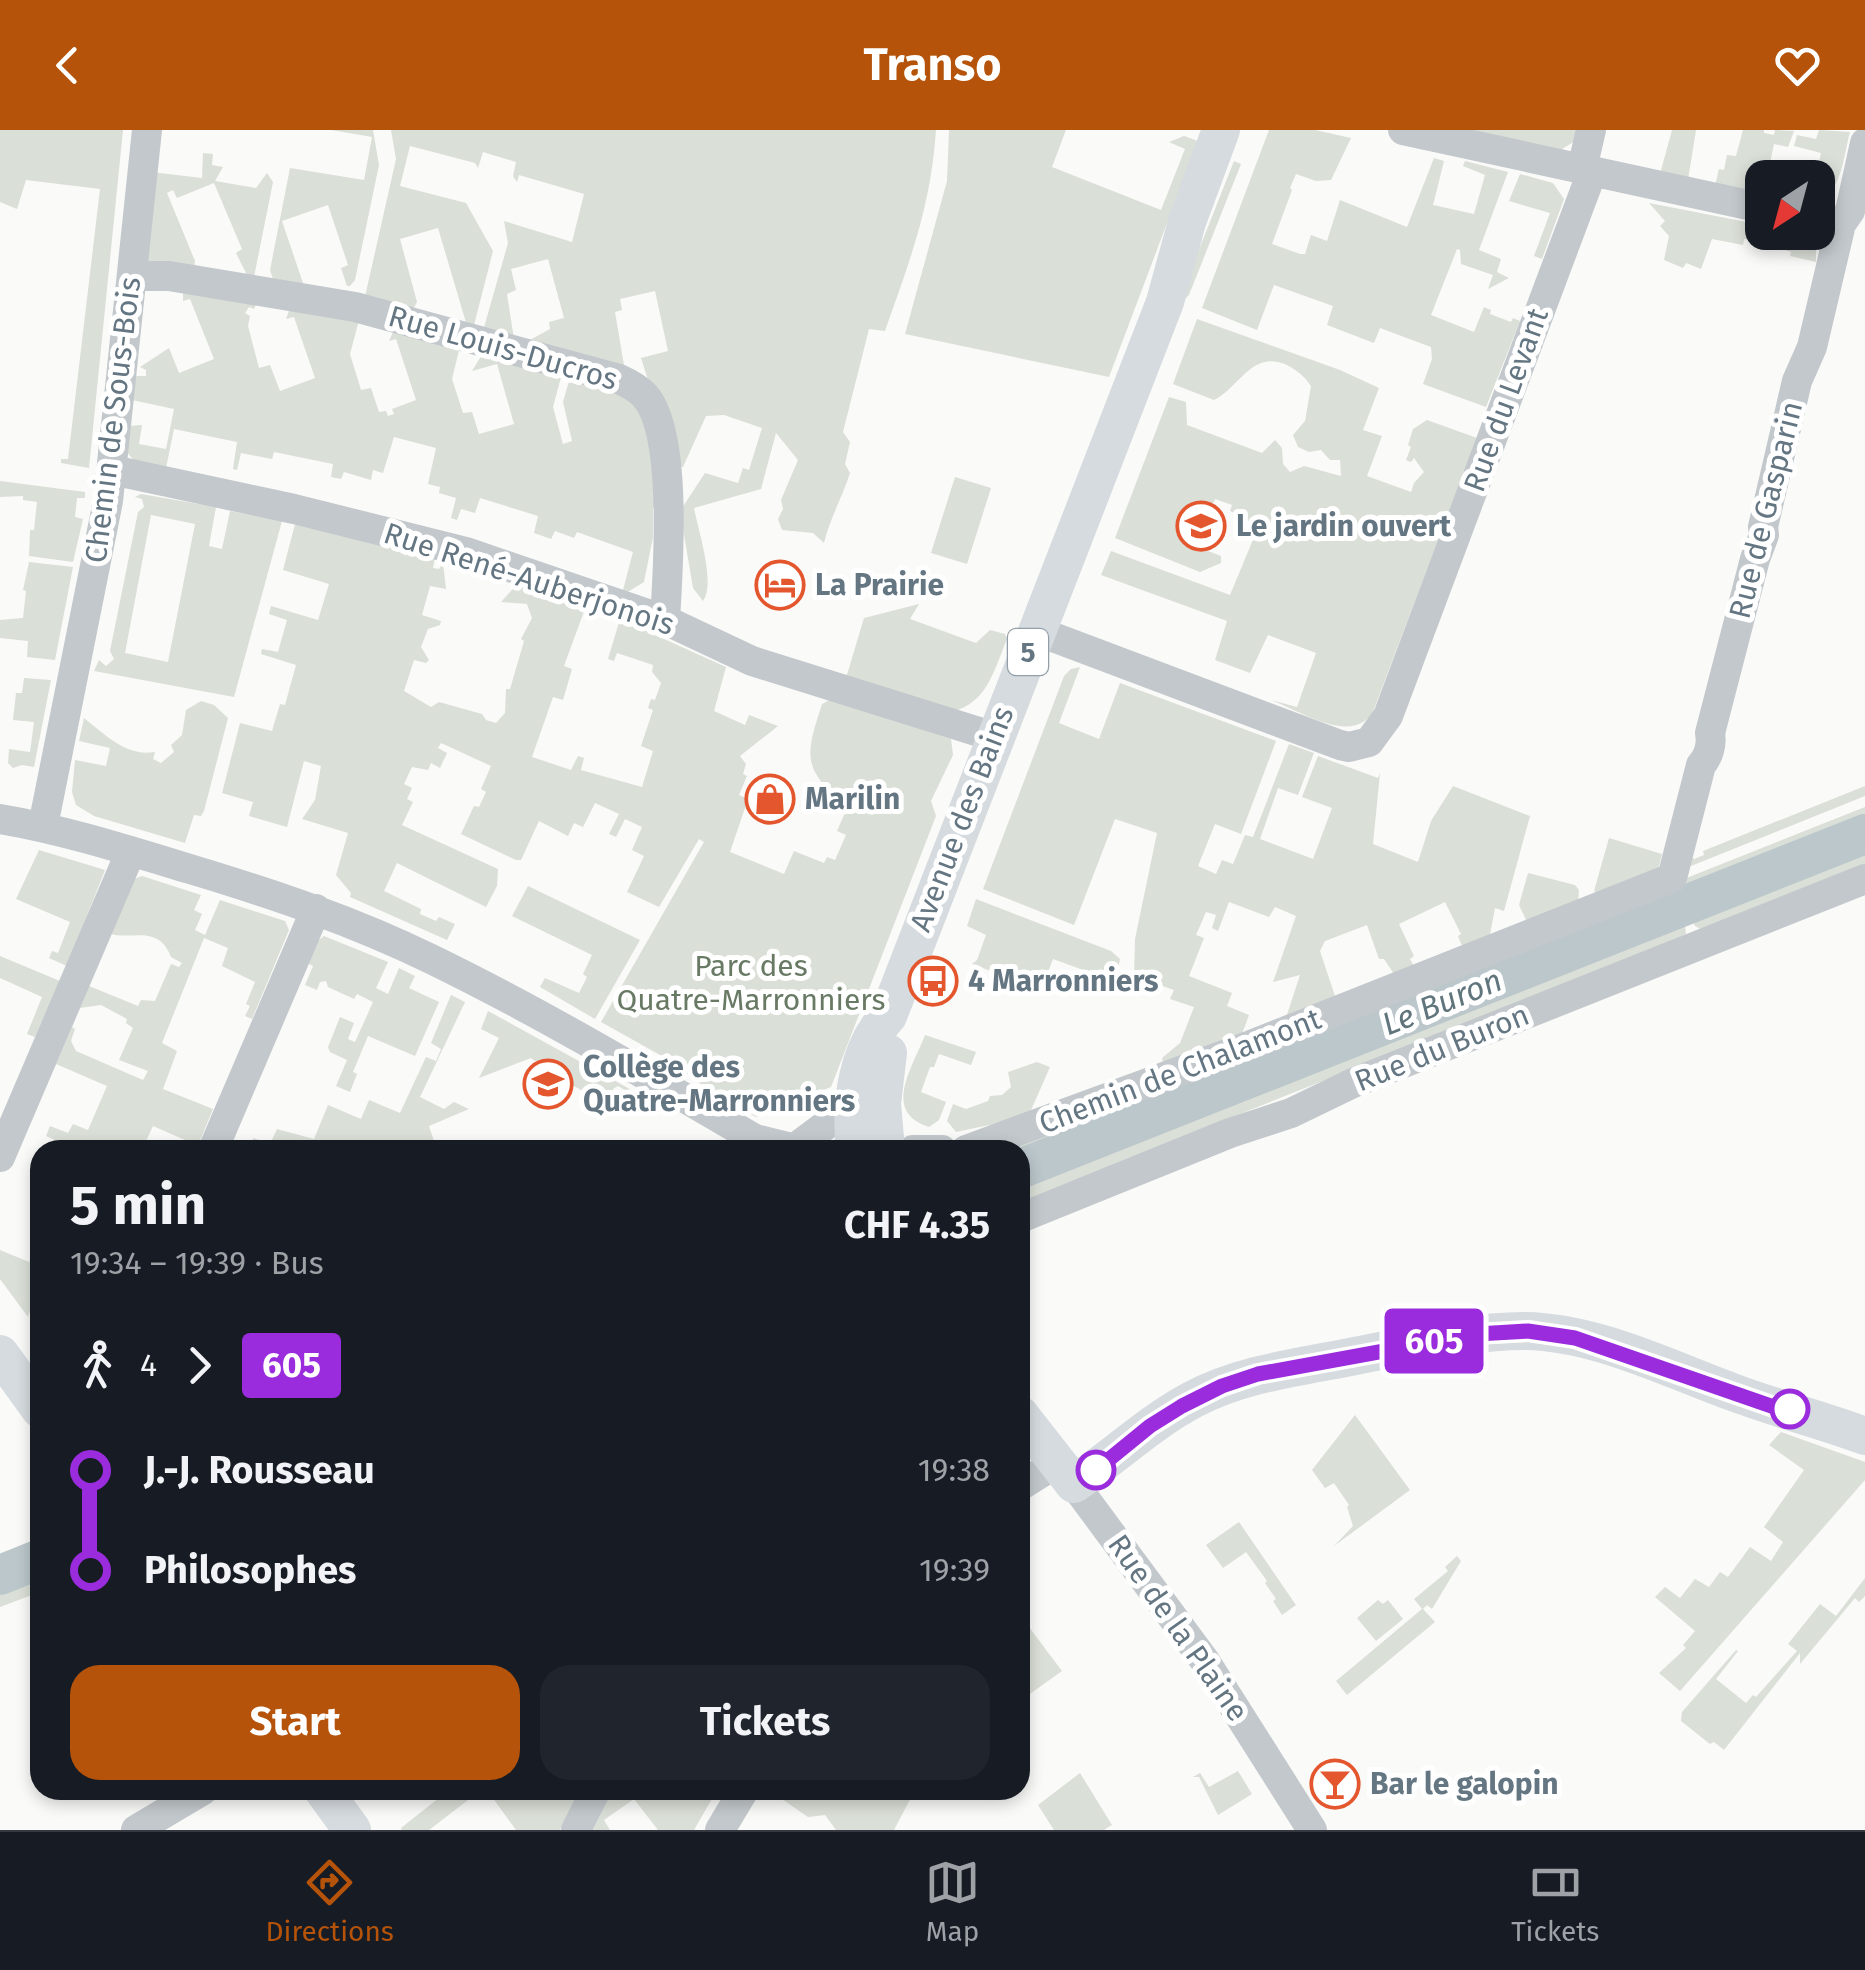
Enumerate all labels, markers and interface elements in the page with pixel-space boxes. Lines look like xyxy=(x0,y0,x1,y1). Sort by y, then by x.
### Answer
icon: back xyxy=(40,38,95,93)
text: Transo xyxy=(863,38,1002,92)
icon: heart xyxy=(1770,38,1825,93)
north arrow xyxy=(1745,160,1835,250)
map controls xyxy=(1745,160,1835,250)
street label: Chemin de Sous-Bois xyxy=(78,275,148,565)
street label: Rue Louis-Ducros xyxy=(384,298,622,398)
street label: Rue du Levant xyxy=(1456,303,1556,497)
street label: Rue de Gasparin xyxy=(1722,398,1810,622)
school or university icon: Le jardin ouvert xyxy=(1175,500,1227,552)
place label: Le jardin ouvert xyxy=(1236,508,1452,544)
street label: Rue René-Auberjonois xyxy=(379,515,679,643)
hotel icon: La Prairie xyxy=(754,559,806,611)
place label: La Prairie xyxy=(815,567,944,603)
road number: 5 xyxy=(1008,629,1048,675)
street label: Avenue des Bains xyxy=(902,701,1022,937)
shop icon: Marilin xyxy=(744,773,796,825)
place label: Marilin xyxy=(805,781,900,817)
park label: Parc des Quatre-Marronniers xyxy=(616,948,886,1018)
bus stop icon: 4 Marronniers xyxy=(907,955,959,1007)
water label: Le Buron xyxy=(1377,961,1507,1043)
place label: 4 Marronniers xyxy=(968,963,1159,999)
street label: Rue du Buron xyxy=(1350,997,1534,1099)
street label: Chemin de Chalamont xyxy=(1034,1001,1326,1141)
place label: Collège des Quatre-Marronniers xyxy=(583,1049,855,1119)
school or university icon: Collège des Quatre-Marronniers xyxy=(522,1058,574,1110)
text: 5 min xyxy=(70,1173,206,1239)
text: CHF 4.35 xyxy=(844,1202,990,1248)
text: 19:34 – 19:39 · Bus xyxy=(70,1244,324,1282)
line badge: 605 xyxy=(1376,1308,1492,1374)
text: 605 xyxy=(1405,1320,1463,1362)
icon: walk xyxy=(70,1338,125,1393)
icon: forward xyxy=(172,1338,227,1393)
text: 605 xyxy=(262,1344,321,1386)
text: 4 xyxy=(140,1346,157,1384)
unlabelled marker xyxy=(1771,1390,1809,1428)
text: J.-J. Rousseau xyxy=(144,1447,375,1493)
text: 19:38 xyxy=(918,1451,990,1489)
unlabelled marker xyxy=(1077,1451,1115,1489)
street label: Rue de la Plaine xyxy=(1100,1528,1256,1728)
text: Philosophes xyxy=(144,1547,356,1593)
text: 19:39 xyxy=(919,1551,990,1589)
button: Start xyxy=(70,1665,520,1780)
button: Tickets xyxy=(540,1665,990,1780)
bar icon: Bar le galopin xyxy=(1309,1758,1361,1810)
place label: Bar le galopin xyxy=(1370,1766,1558,1802)
tab: Directions xyxy=(266,1855,394,1948)
tab: Map xyxy=(925,1855,980,1948)
tab: Tickets xyxy=(1511,1855,1599,1948)

